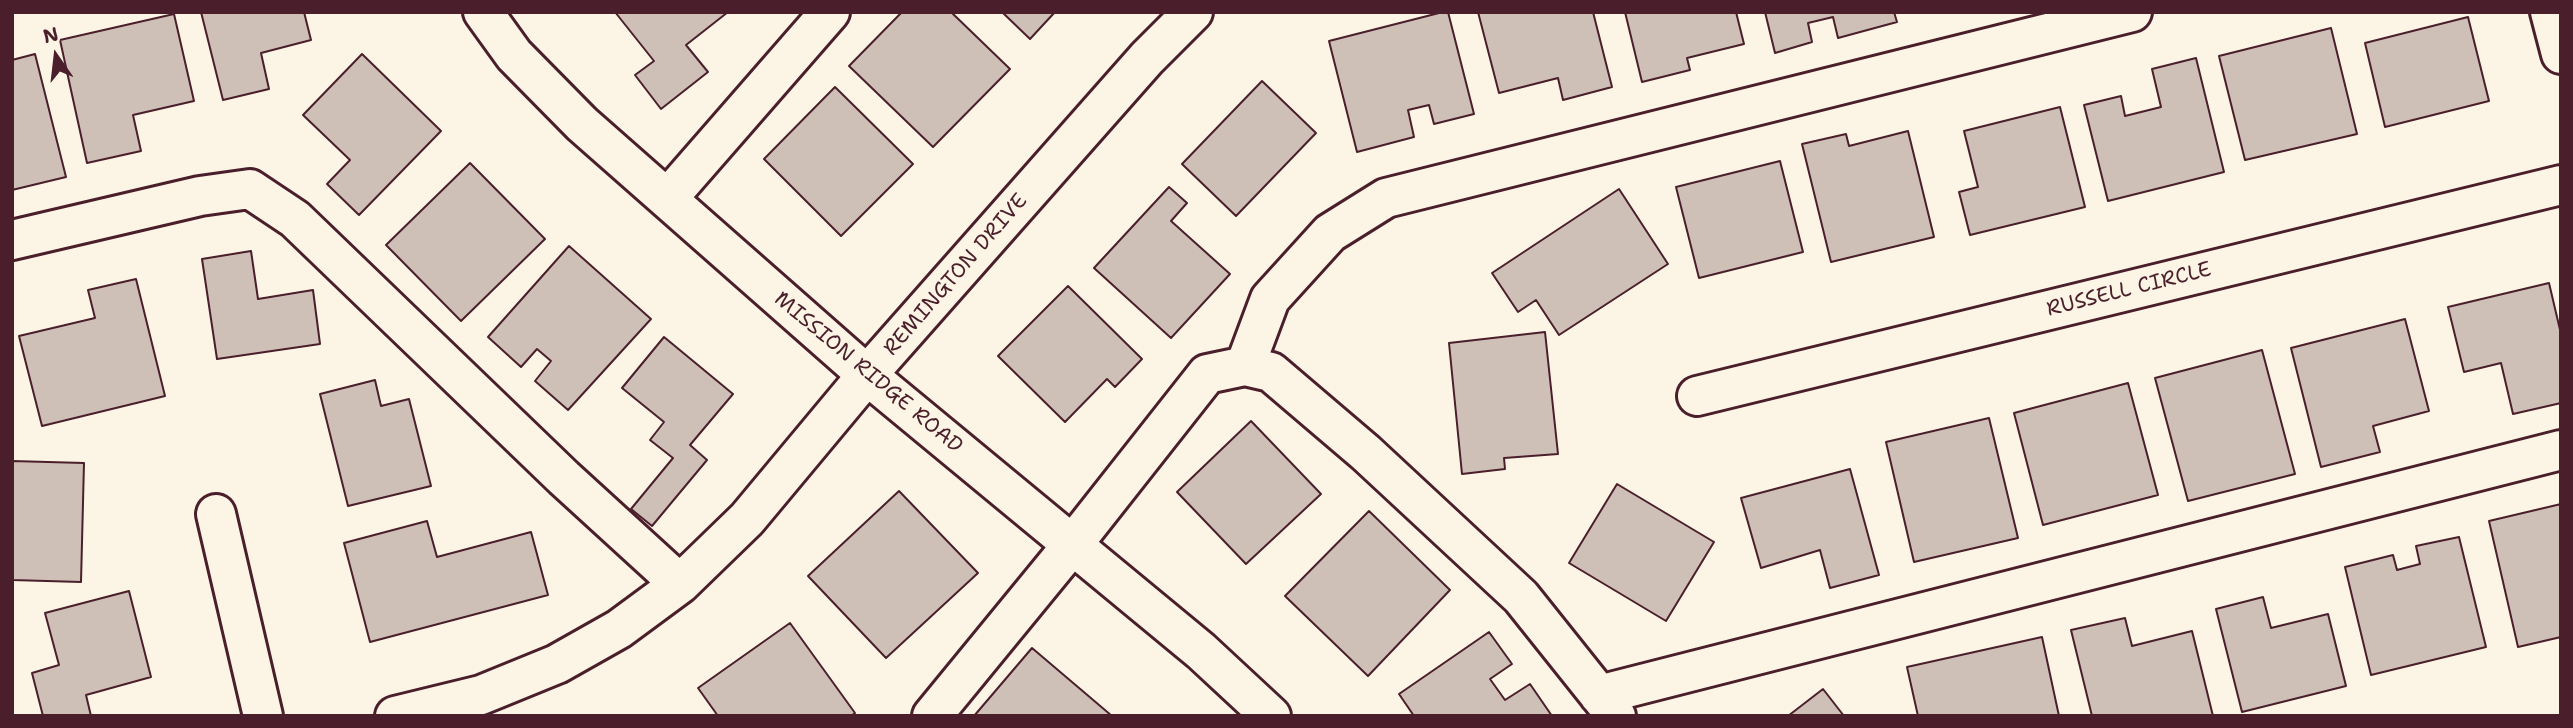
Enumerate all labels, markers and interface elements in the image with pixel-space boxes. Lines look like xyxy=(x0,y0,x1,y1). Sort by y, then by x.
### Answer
north arrow xyxy=(21,21,91,91)
text: N xyxy=(40,21,61,49)
street label: REMINGTON DRIVE xyxy=(879,189,1033,361)
street label: RUSSELL CIRCLE xyxy=(2044,257,2214,323)
street label: MISSION RIDGE ROAD xyxy=(769,287,967,459)

